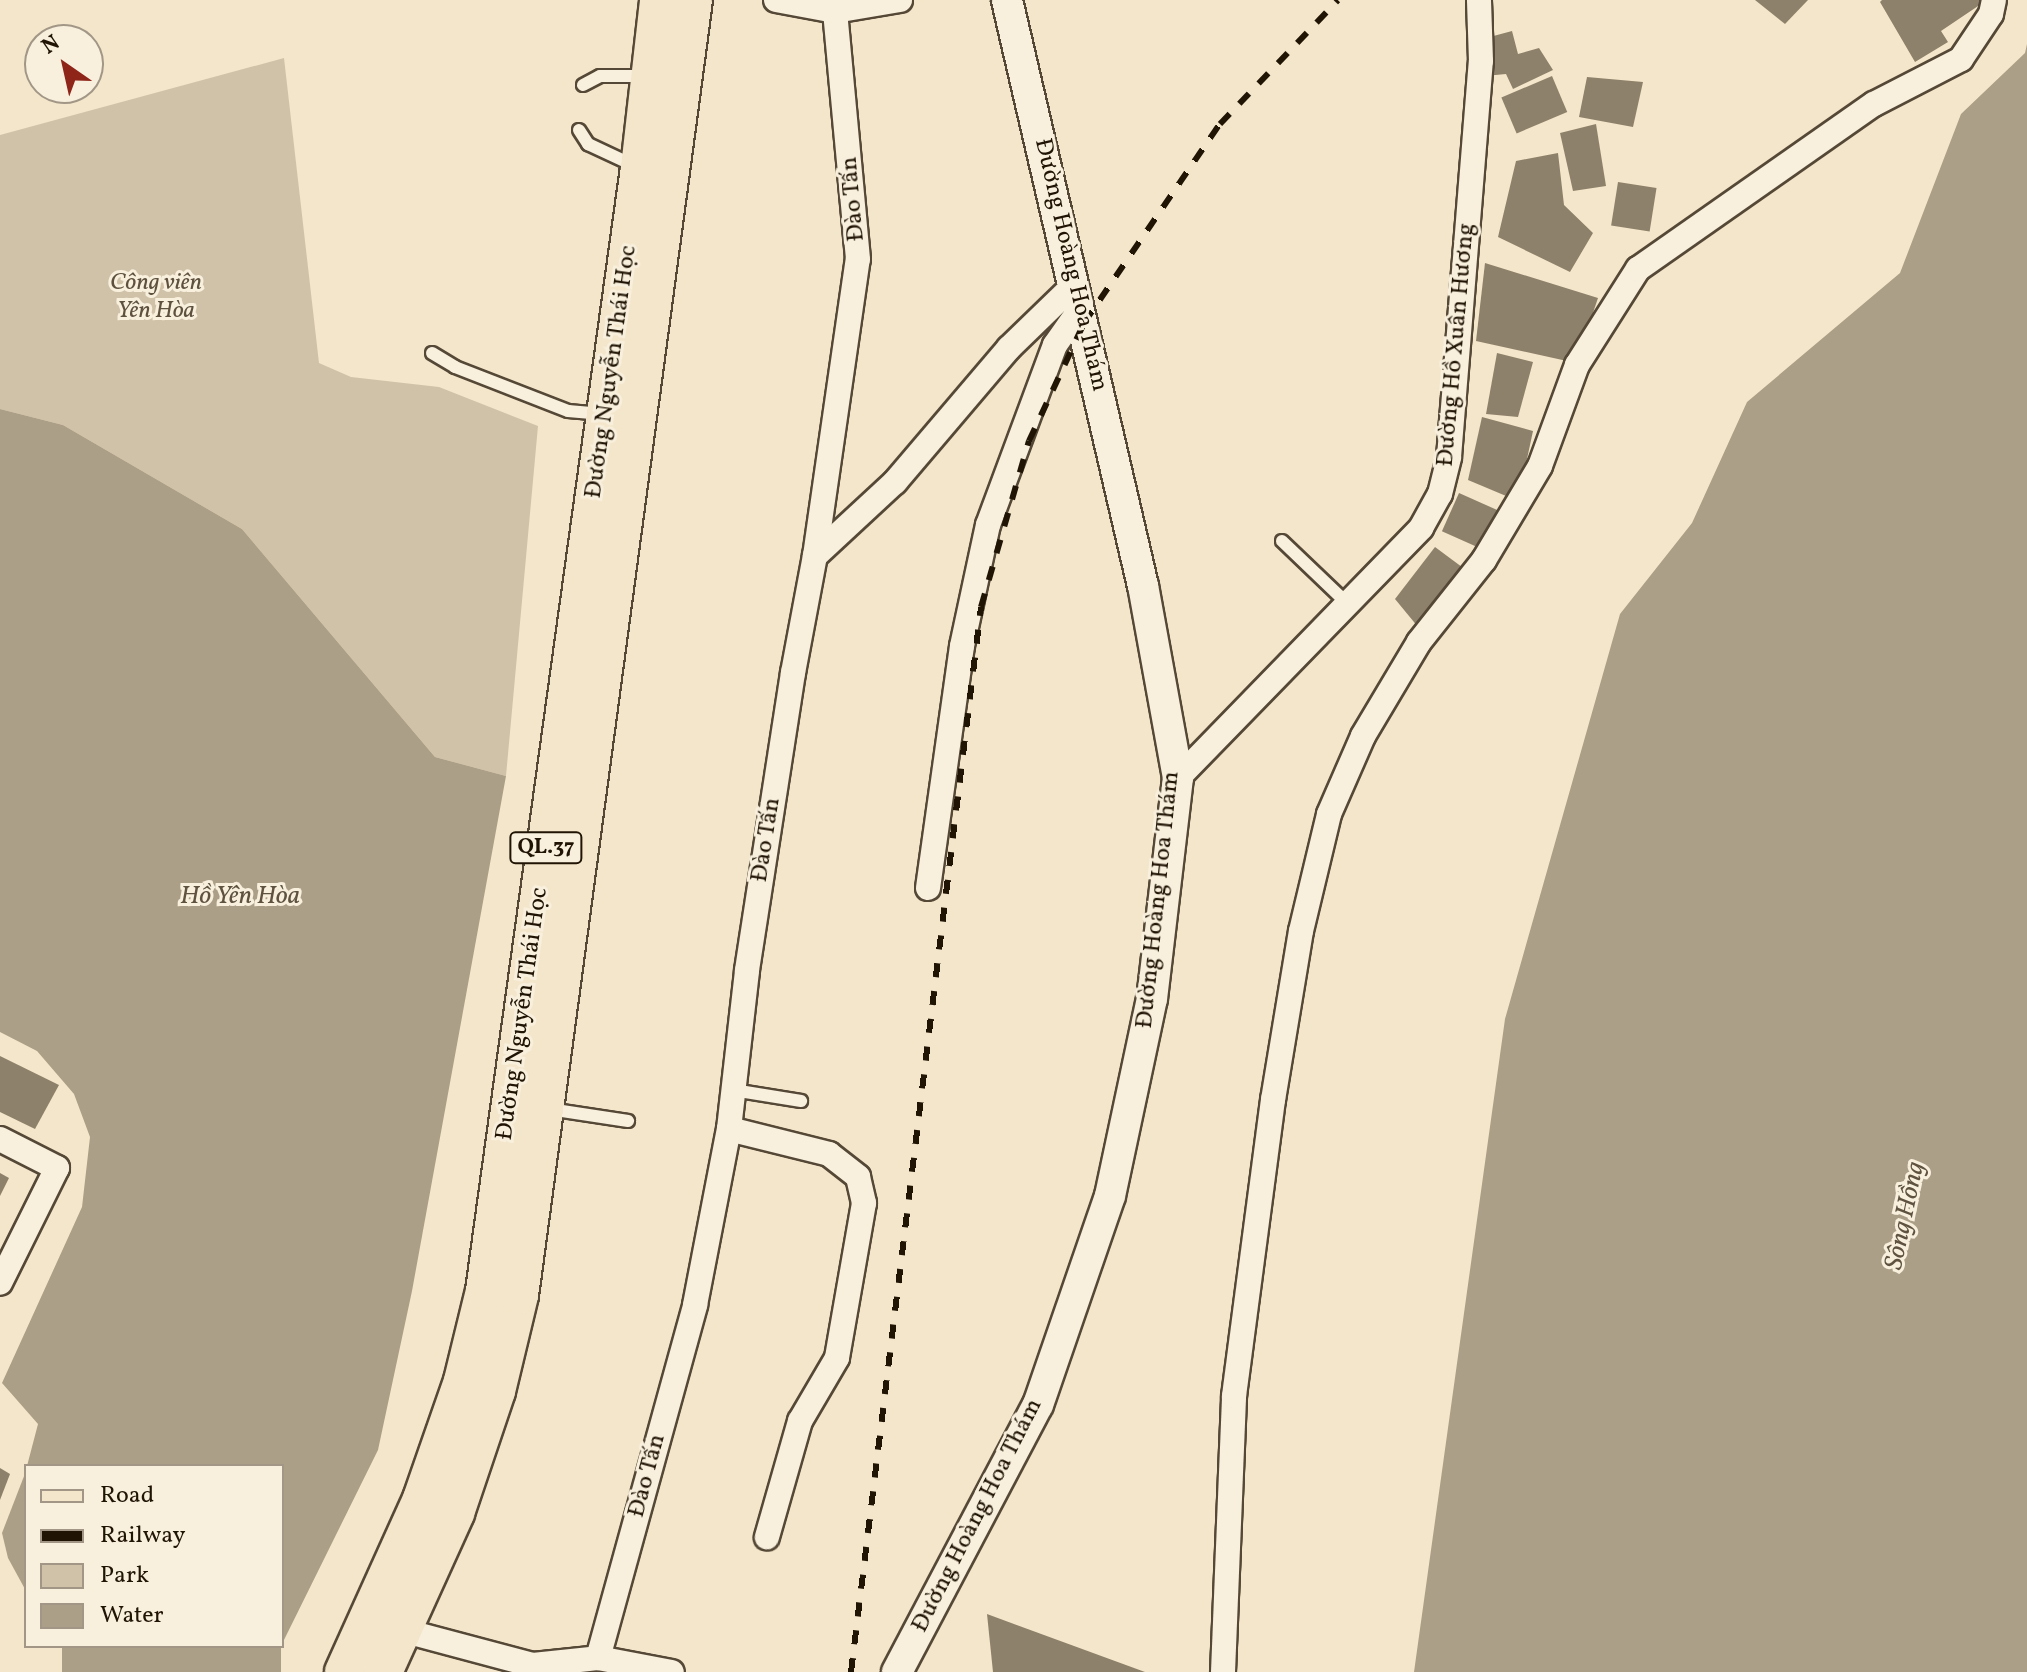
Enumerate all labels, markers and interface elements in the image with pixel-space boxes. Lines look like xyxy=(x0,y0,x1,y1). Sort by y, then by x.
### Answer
north arrow xyxy=(24,24,104,104)
text: N xyxy=(36,28,67,63)
street label: Đường Hoàng Hoa Thám xyxy=(1027,135,1113,395)
street label: Đào Tấn xyxy=(836,155,872,243)
street label: Đường Hồ Xuân Hương xyxy=(1432,222,1482,468)
street label: Đường Nguyễn Thái Học xyxy=(580,243,644,501)
park label: Công viên Yên Hòa xyxy=(110,270,202,326)
street label: Đường Hoàng Hoa Thám xyxy=(1131,770,1187,1030)
street label: Đào Tấn xyxy=(746,795,788,885)
road number: QL.37 xyxy=(508,830,584,866)
water label: Hồ Yên Hòa xyxy=(180,881,300,913)
street label: Đường Nguyễn Thái Học xyxy=(491,885,555,1143)
water label: Sông Hồng xyxy=(1879,1159,1933,1273)
street label: Đường Hoàng Hoa Thám xyxy=(906,1394,1050,1638)
street label: Đào Tấn xyxy=(623,1431,673,1521)
legend xyxy=(24,1464,284,1648)
text: Road xyxy=(100,1479,154,1513)
text: Railway xyxy=(100,1519,186,1553)
text: Park xyxy=(100,1559,149,1593)
text: Water xyxy=(100,1599,164,1633)

